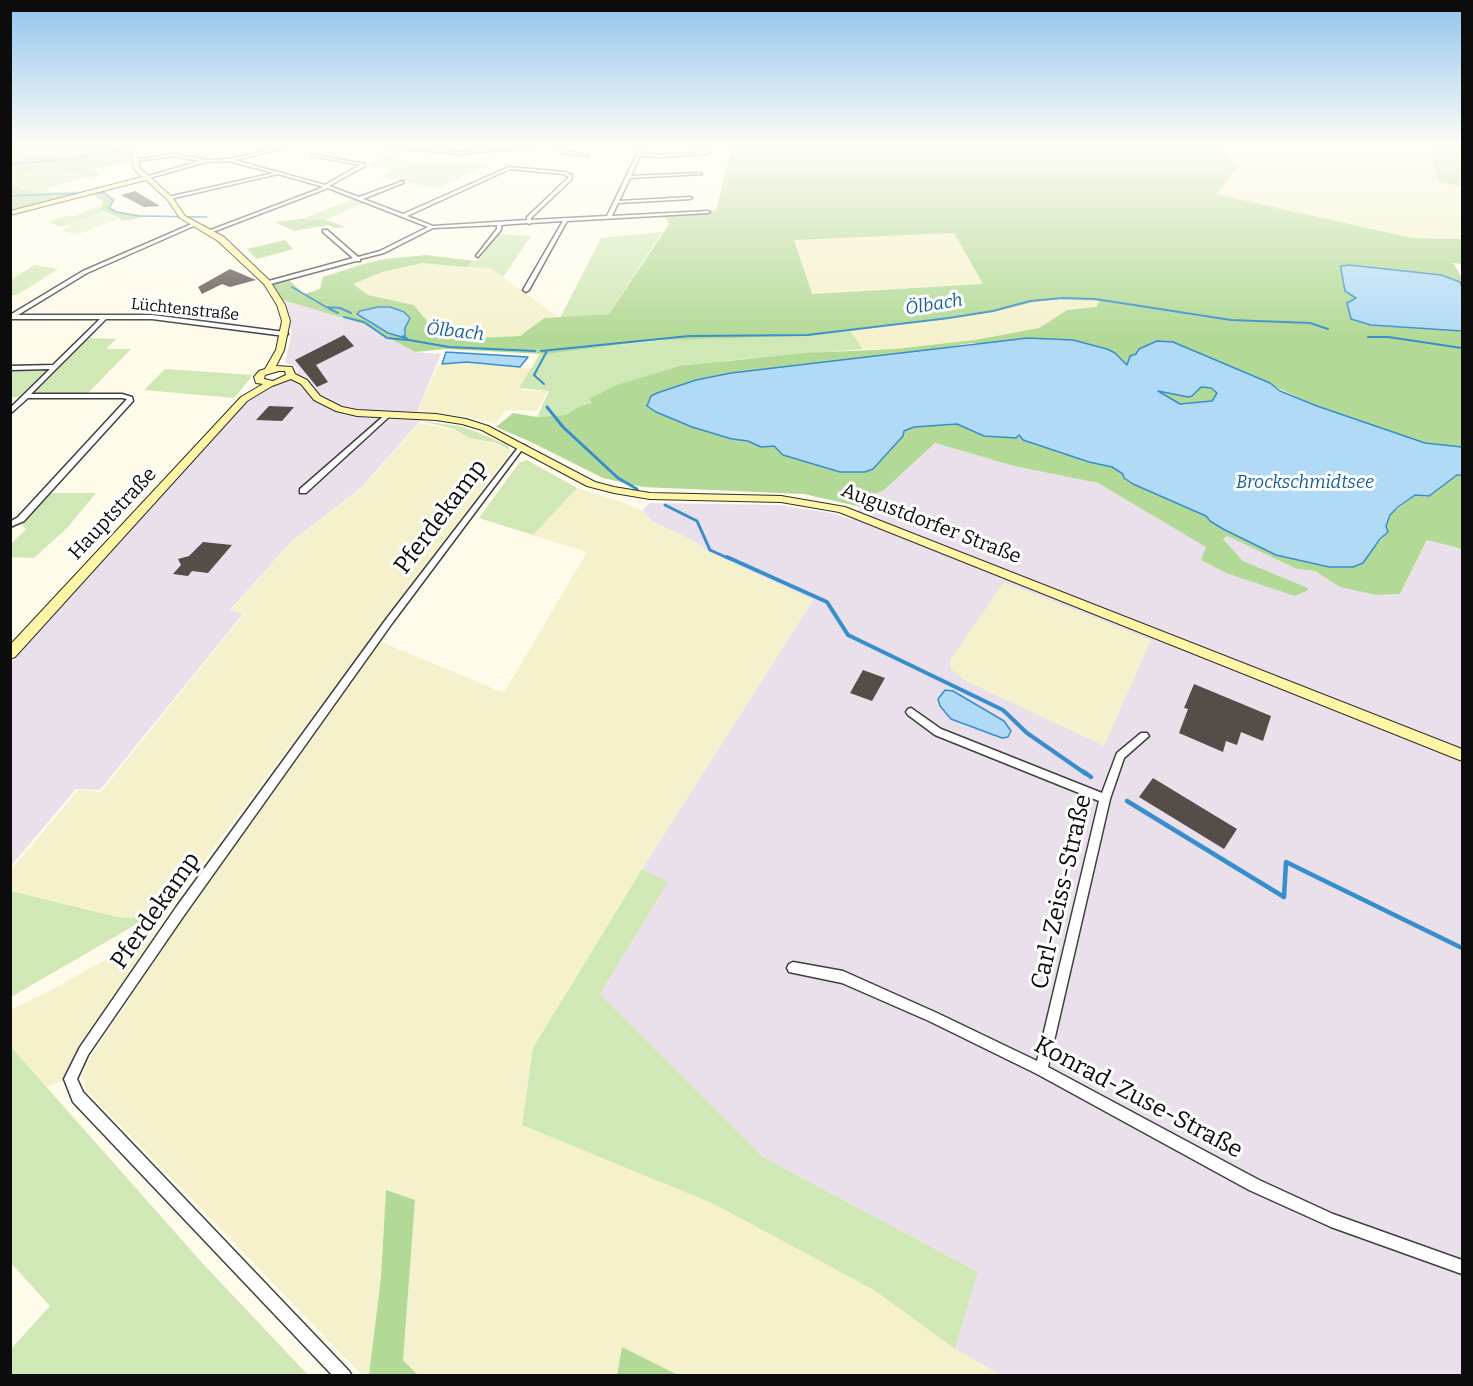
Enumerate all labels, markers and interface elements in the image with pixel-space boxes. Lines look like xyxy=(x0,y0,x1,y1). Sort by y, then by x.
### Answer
water label: Ölbach xyxy=(904,290,964,320)
street label: Lüchtenstraße xyxy=(130,295,240,325)
water label: Ölbach xyxy=(425,318,485,346)
street label: Pferdekamp xyxy=(389,454,493,580)
street label: Hauptstraße xyxy=(64,463,162,565)
water label: Brockschmidtsee xyxy=(1236,472,1374,494)
street label: Augustdorfer Straße xyxy=(838,479,1024,569)
street label: Carl-Zeiss-Straße xyxy=(1026,792,1098,992)
street label: Pferdekamp xyxy=(105,847,207,975)
street label: Konrad-Zuse-Straße xyxy=(1029,1031,1247,1165)

